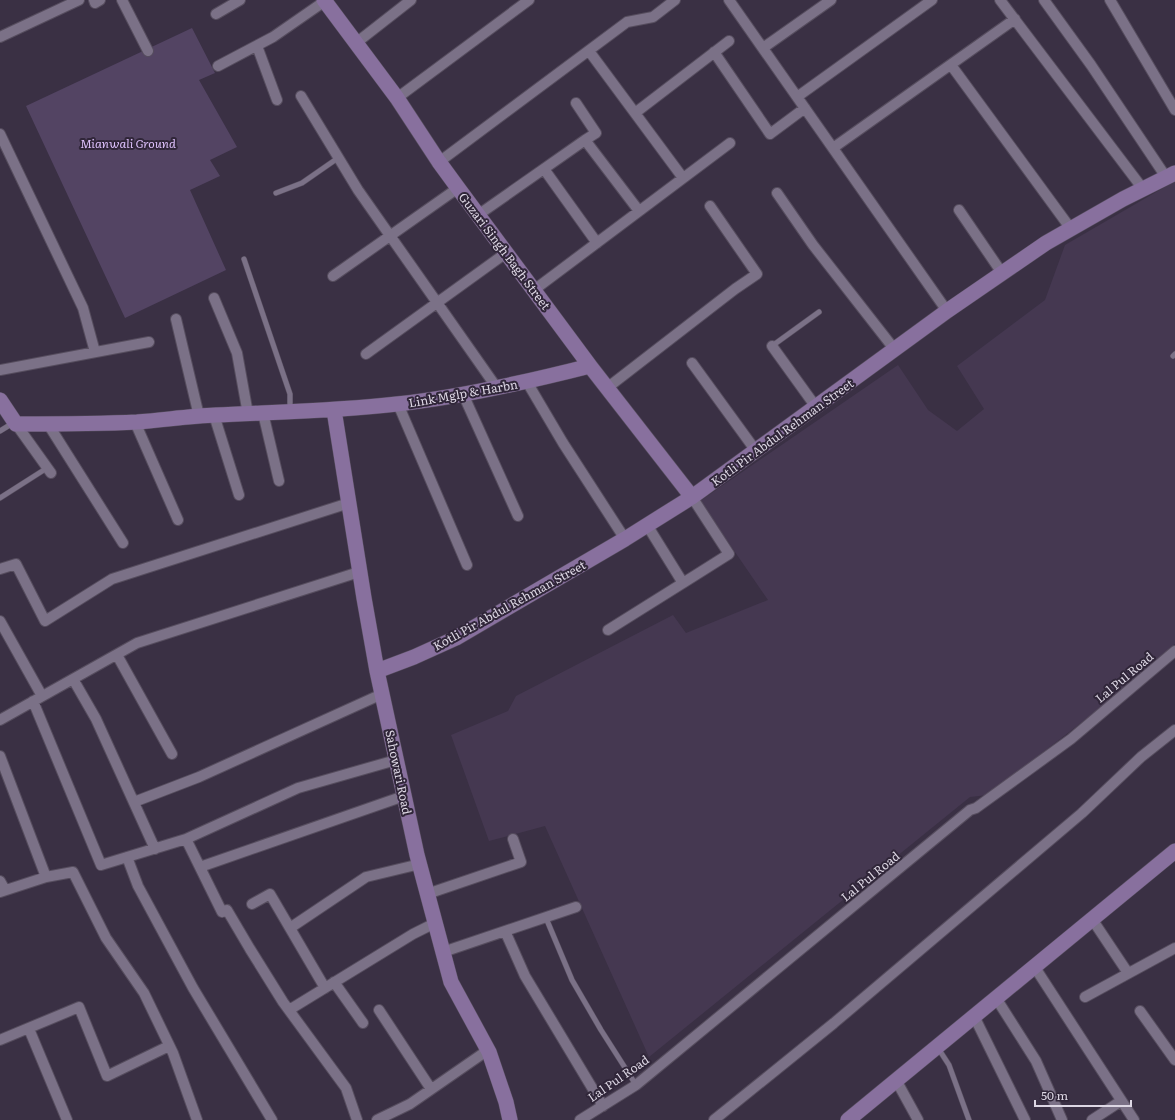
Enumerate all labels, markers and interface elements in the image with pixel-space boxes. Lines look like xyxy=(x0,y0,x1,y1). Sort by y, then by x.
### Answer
park label: Mianwali Ground xyxy=(80,134,176,152)
street label: Guzari Singh Bagh Street xyxy=(455,189,555,313)
street label: Kotli Pir Abdul Rehman Street xyxy=(707,374,857,490)
street label: Link Mglp & Harbn xyxy=(407,375,519,411)
street label: Kotli Pir Abdul Rehman Street xyxy=(429,555,589,655)
street label: Lal Pul Road xyxy=(1091,647,1157,707)
street label: Sahowari Road xyxy=(381,728,417,817)
street label: Lal Pul Road xyxy=(837,846,904,905)
street label: Lal Pul Road xyxy=(584,1050,653,1106)
scale bar xyxy=(1035,1082,1131,1108)
text: 50 m xyxy=(1041,1086,1068,1104)

